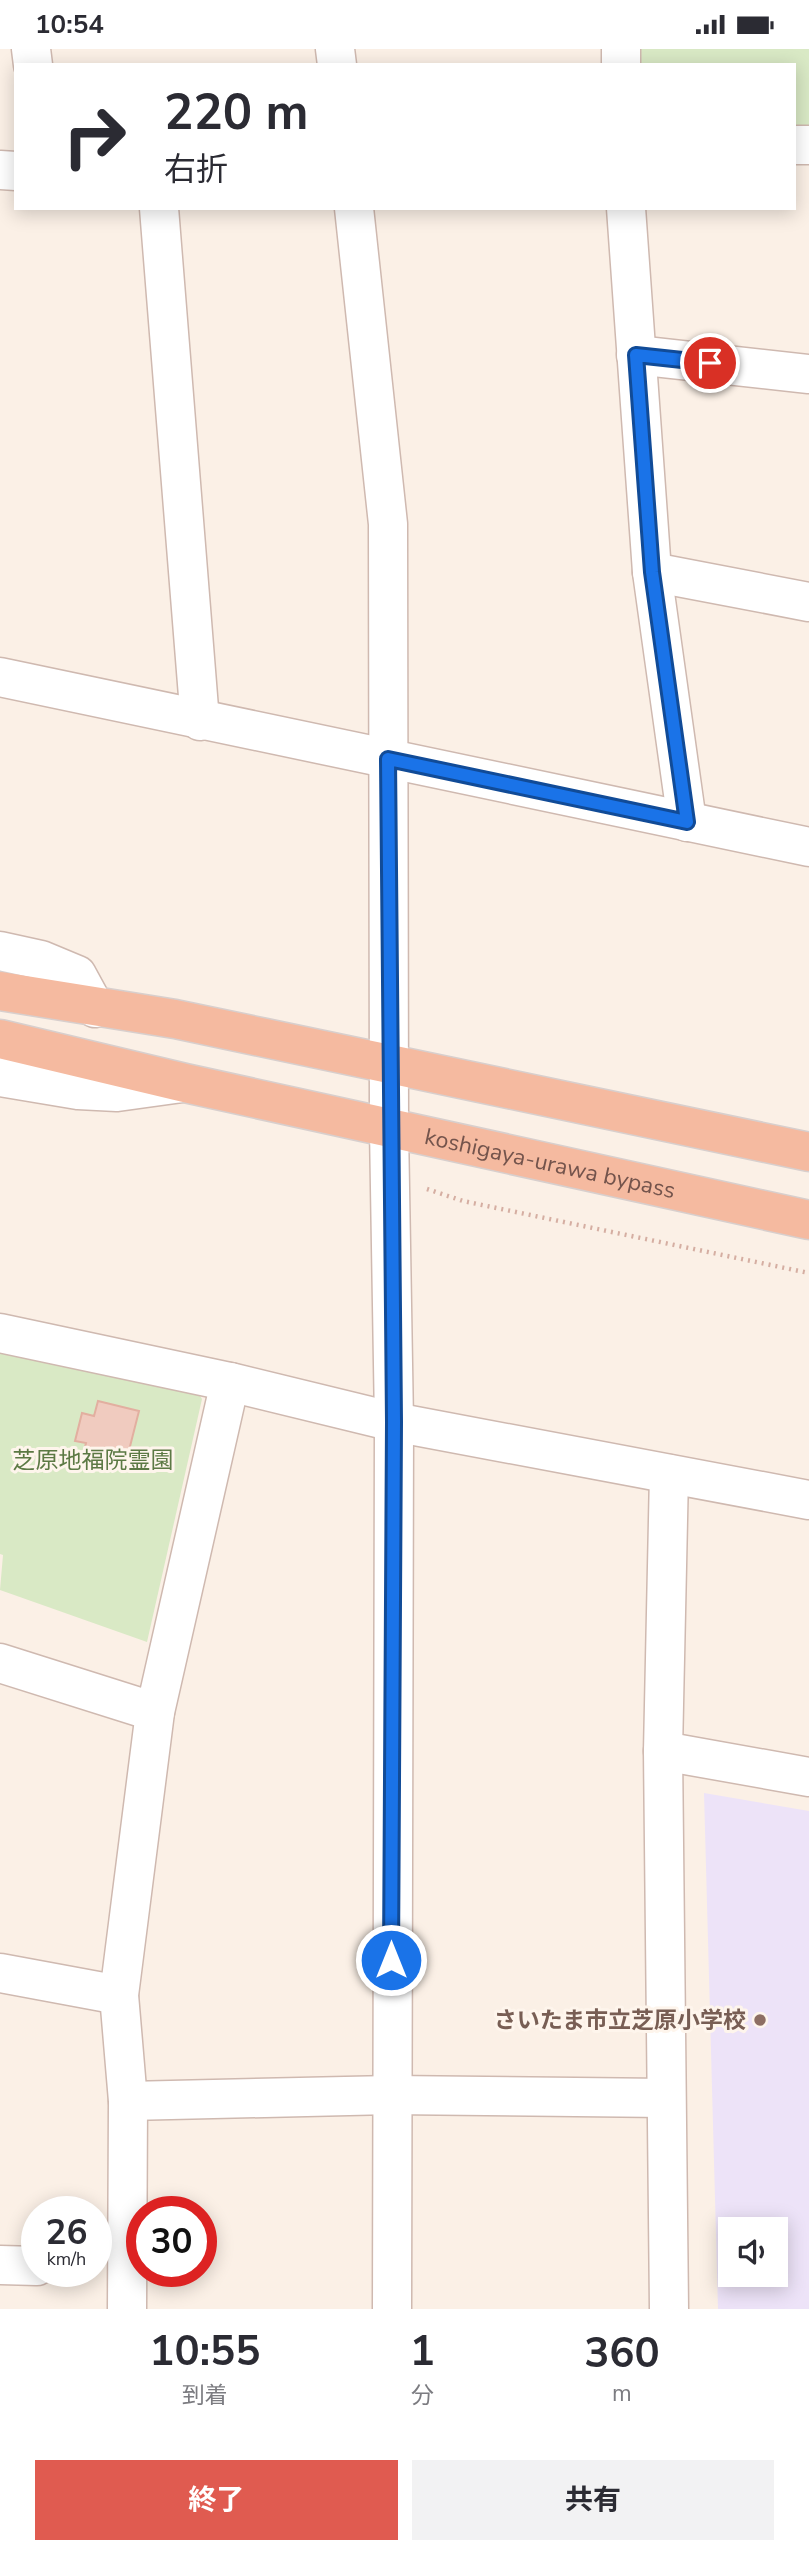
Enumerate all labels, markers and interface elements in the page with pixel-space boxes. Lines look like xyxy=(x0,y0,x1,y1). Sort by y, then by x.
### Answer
text: 10:54 xyxy=(35,7,104,42)
text: 220 m xyxy=(164,79,308,146)
icon: right xyxy=(49,91,140,182)
text: 右折 xyxy=(164,148,228,191)
pin xyxy=(680,333,740,393)
icon: arrive xyxy=(691,344,729,382)
street label: koshigaya-urawa bypass xyxy=(422,1121,678,1206)
park label: 芝原地福院霊園 xyxy=(13,1445,174,1476)
position arrow xyxy=(354,1923,428,1997)
place label: さいたま市立芝原小学校 xyxy=(494,2005,746,2036)
marker: さいたま市立芝原小学校 xyxy=(752,2012,768,2028)
speed limit sign: 30 xyxy=(126,2196,217,2287)
text: 26 xyxy=(45,2209,88,2256)
map controls xyxy=(718,2217,788,2287)
button: sound xyxy=(718,2217,788,2287)
text: km/h xyxy=(47,2247,86,2271)
text: 10:55 xyxy=(149,2323,260,2380)
text: 1 xyxy=(410,2323,435,2380)
text: 360 xyxy=(584,2325,660,2382)
text: m xyxy=(612,2378,632,2409)
text: 到着 xyxy=(182,2380,228,2411)
text: 分 xyxy=(411,2380,434,2411)
button: 終了 xyxy=(35,2460,398,2540)
button: 共有 xyxy=(412,2460,774,2540)

